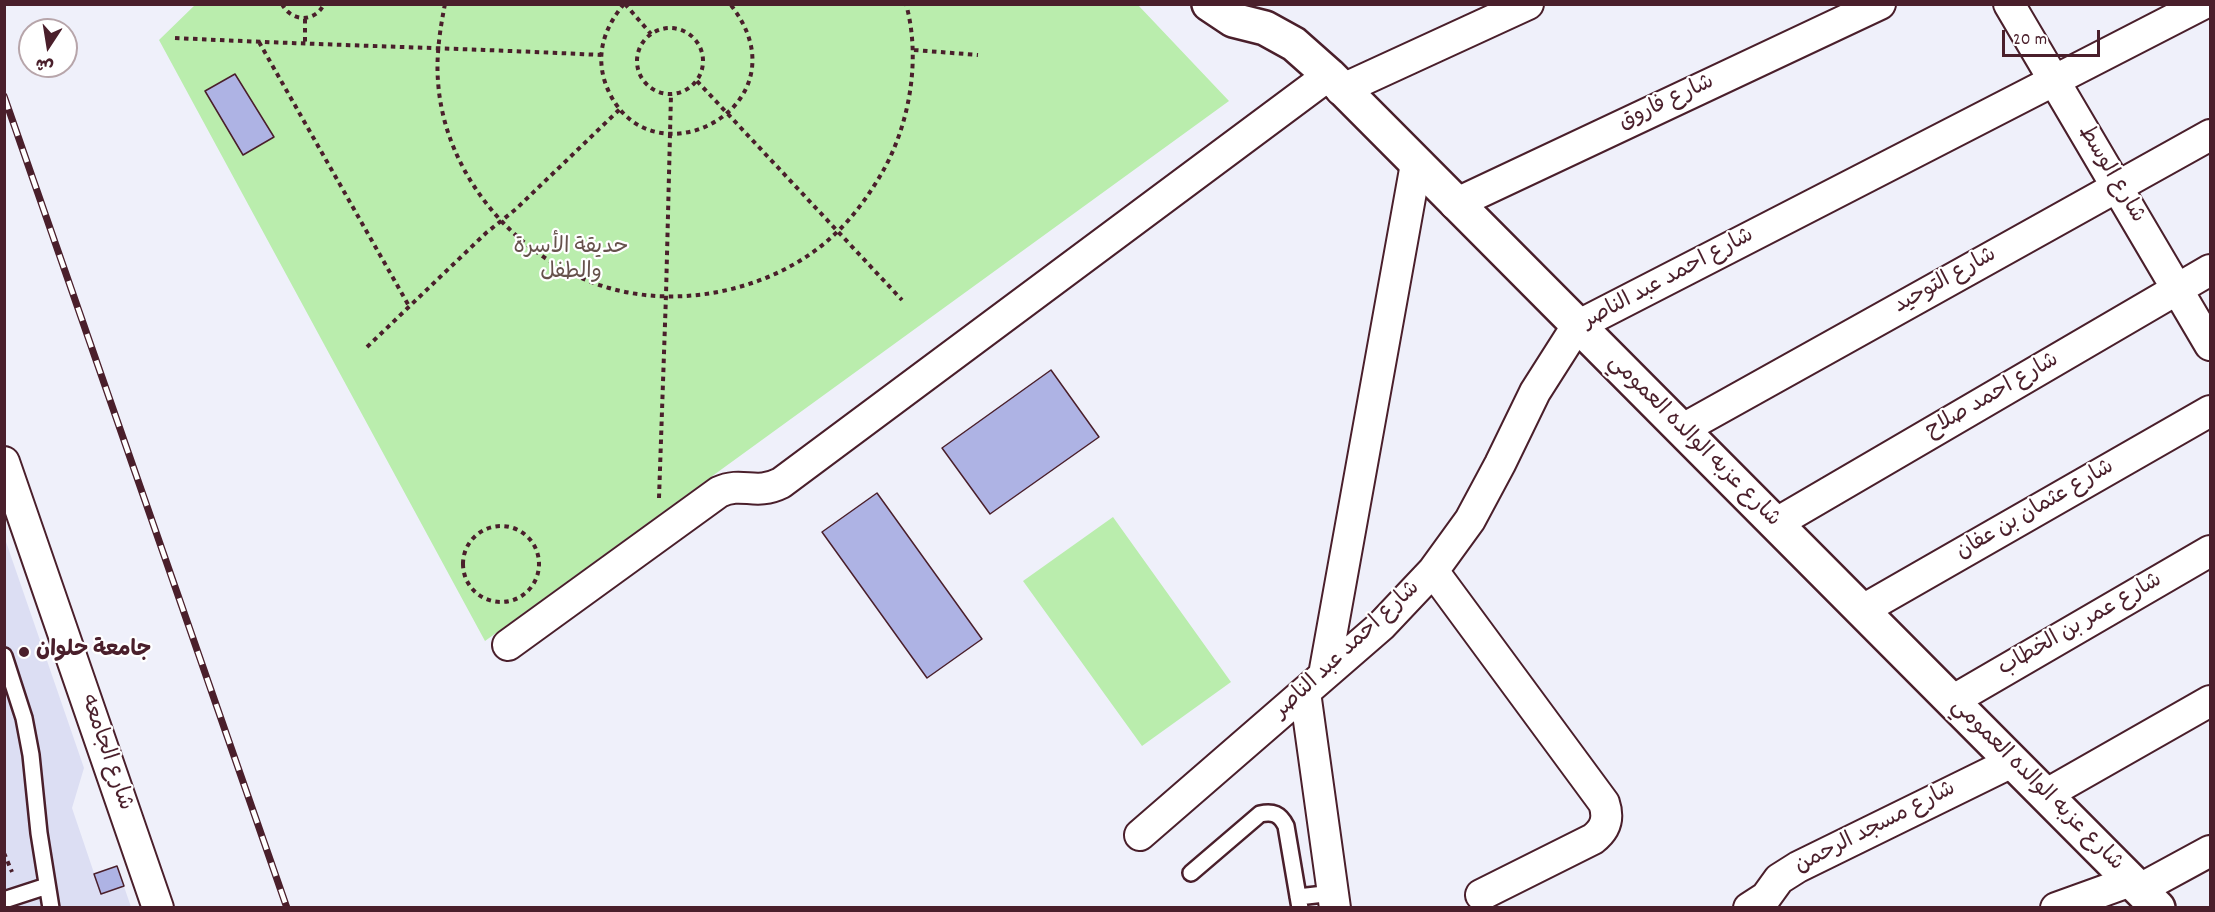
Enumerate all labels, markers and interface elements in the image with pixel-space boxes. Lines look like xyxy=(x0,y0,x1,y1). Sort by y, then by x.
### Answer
north arrow xyxy=(18,18,78,78)
scale bar xyxy=(2005,18,2102,56)
text: 20 m xyxy=(2013,28,2047,53)
text: ش xyxy=(34,51,56,77)
street label: شارع فاروق xyxy=(1615,70,1719,138)
street label: شارع الوسط xyxy=(2071,121,2149,229)
street label: شارع احمد عبد الناصر xyxy=(1579,224,1759,336)
park label: حديقة الأسرة والطفل xyxy=(514,236,628,288)
street label: شارع التوحيد xyxy=(1890,243,2002,321)
street label: شارع احمد صلاح xyxy=(1922,348,2064,446)
street label: شارع عزبه الوالده العمومي xyxy=(1601,350,1785,534)
street label: شارع عثمان بن عفان xyxy=(1952,455,2120,567)
street label: شارع عمر بن الخطاب xyxy=(1994,568,2168,684)
street label: شارع احمد عبد الناصر xyxy=(1269,576,1427,726)
place label: جامعة حلوان xyxy=(36,639,151,665)
marker: جامعة حلوان xyxy=(17,645,31,659)
street label: شارع الجامعه xyxy=(73,692,137,814)
street label: شارع عزبه الوالده العمومي xyxy=(1944,694,2128,878)
street label: شارع مسجد الرحمن xyxy=(1791,777,1961,881)

